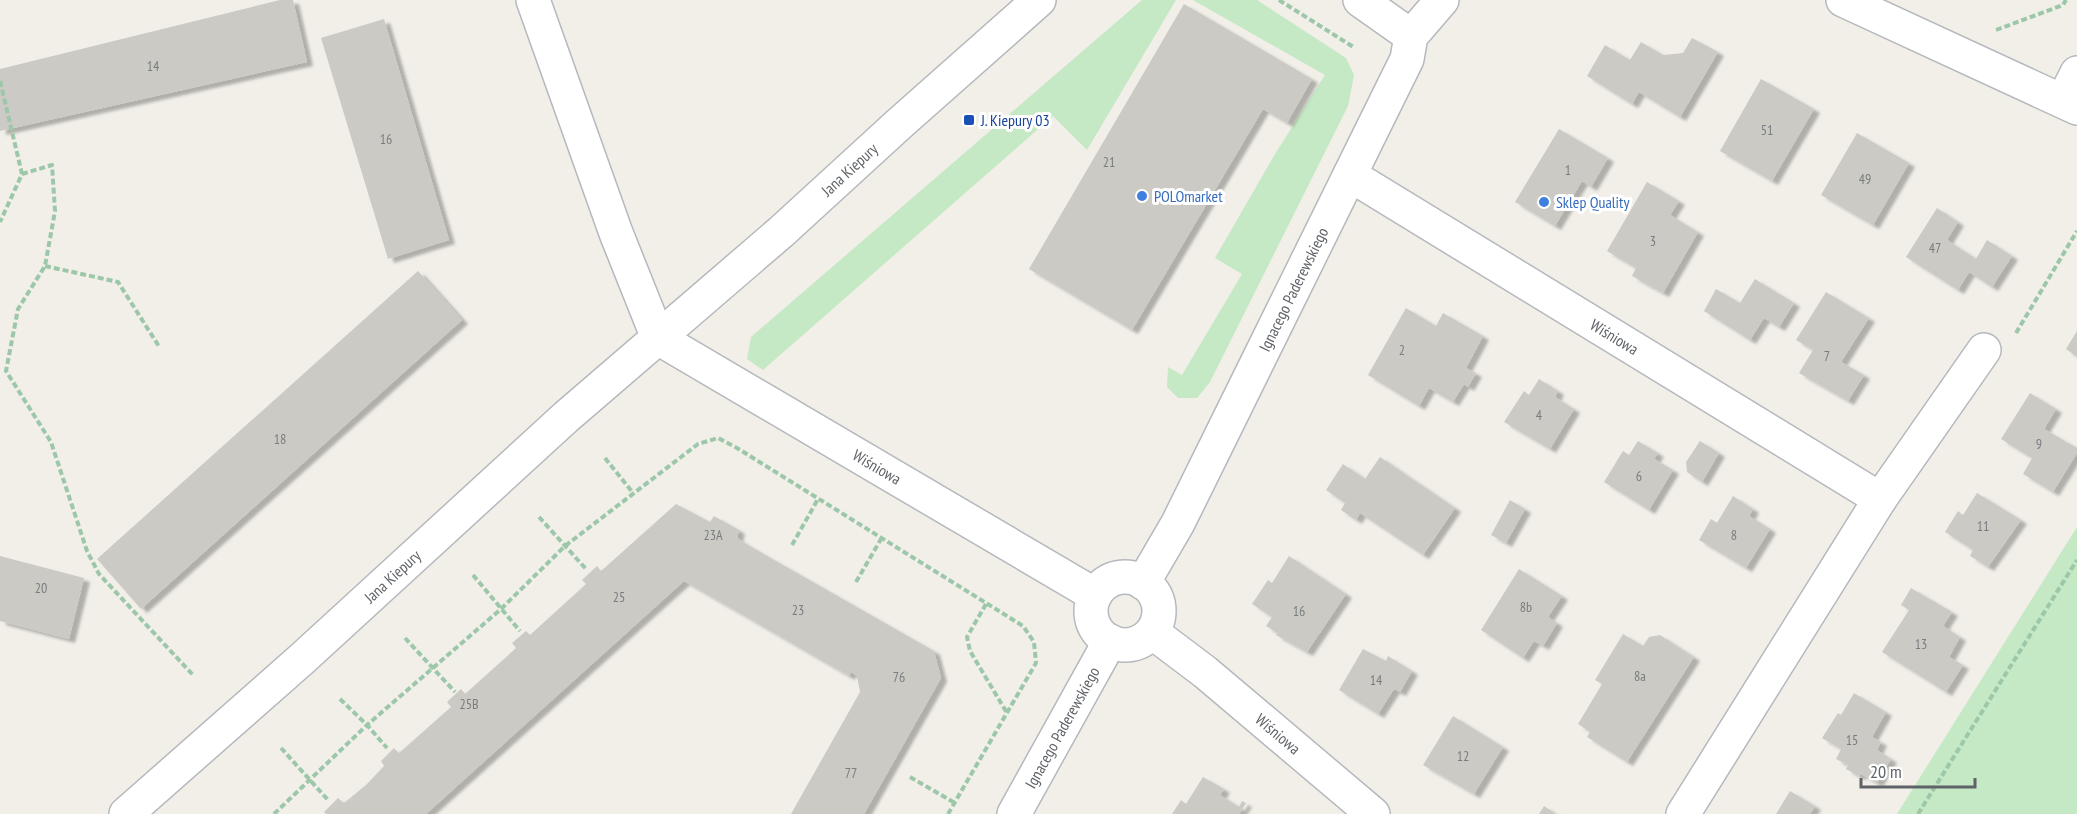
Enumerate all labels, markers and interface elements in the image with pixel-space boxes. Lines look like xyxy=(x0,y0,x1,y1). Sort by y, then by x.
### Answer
house number: 14 xyxy=(147,57,160,75)
place label: J. Kiepury 03 xyxy=(980,110,1050,130)
marker: J. Kiepury 03 xyxy=(962,113,976,127)
house number: 51 xyxy=(1761,121,1773,139)
house number: 16 xyxy=(380,130,392,148)
street label: Jana Kiepury xyxy=(816,139,882,201)
house number: 21 xyxy=(1103,153,1115,171)
house number: 1 xyxy=(1565,161,1571,179)
house number: 49 xyxy=(1859,170,1871,188)
place label: POLOmarket xyxy=(1154,186,1223,206)
marker: POLOmarket xyxy=(1135,189,1149,203)
place label: Sklep Quality xyxy=(1556,192,1629,212)
marker: Sklep Quality xyxy=(1537,195,1551,209)
street label: Ignacego Paderewskiego xyxy=(1254,224,1332,355)
house number: 3 xyxy=(1650,232,1656,250)
house number: 47 xyxy=(1929,239,1941,257)
street label: Wiśniowa xyxy=(1587,314,1642,359)
house number: 2 xyxy=(1399,341,1405,359)
house number: 7 xyxy=(1824,347,1830,365)
house number: 4 xyxy=(1536,406,1543,424)
house number: 18 xyxy=(274,430,286,448)
house number: 9 xyxy=(2036,435,2042,453)
street label: Wiśniowa xyxy=(849,445,905,489)
house number: 6 xyxy=(1636,467,1642,485)
house number: 11 xyxy=(1977,517,1989,535)
house number: 23A xyxy=(703,526,723,544)
house number: 8 xyxy=(1731,526,1737,544)
street label: Jana Kiepury xyxy=(359,545,425,608)
house number: 20 xyxy=(35,579,47,597)
house number: 25 xyxy=(613,588,625,606)
house number: 8b xyxy=(1520,598,1532,616)
house number: 23 xyxy=(792,601,804,619)
house number: 16 xyxy=(1293,602,1305,620)
house number: 13 xyxy=(1915,635,1927,653)
street label: Ignacego Paderewskiego xyxy=(1020,663,1104,792)
house number: 8a xyxy=(1634,667,1646,685)
house number: 76 xyxy=(893,668,905,686)
house number: 14 xyxy=(1370,671,1383,689)
house number: 25B xyxy=(459,695,479,713)
street label: Wiśniowa xyxy=(1251,709,1305,758)
house number: 15 xyxy=(1846,731,1858,749)
house number: 12 xyxy=(1457,747,1469,765)
scale bar xyxy=(1861,751,1975,789)
text: 20 m xyxy=(1870,760,1902,783)
house number: 77 xyxy=(845,764,857,782)

